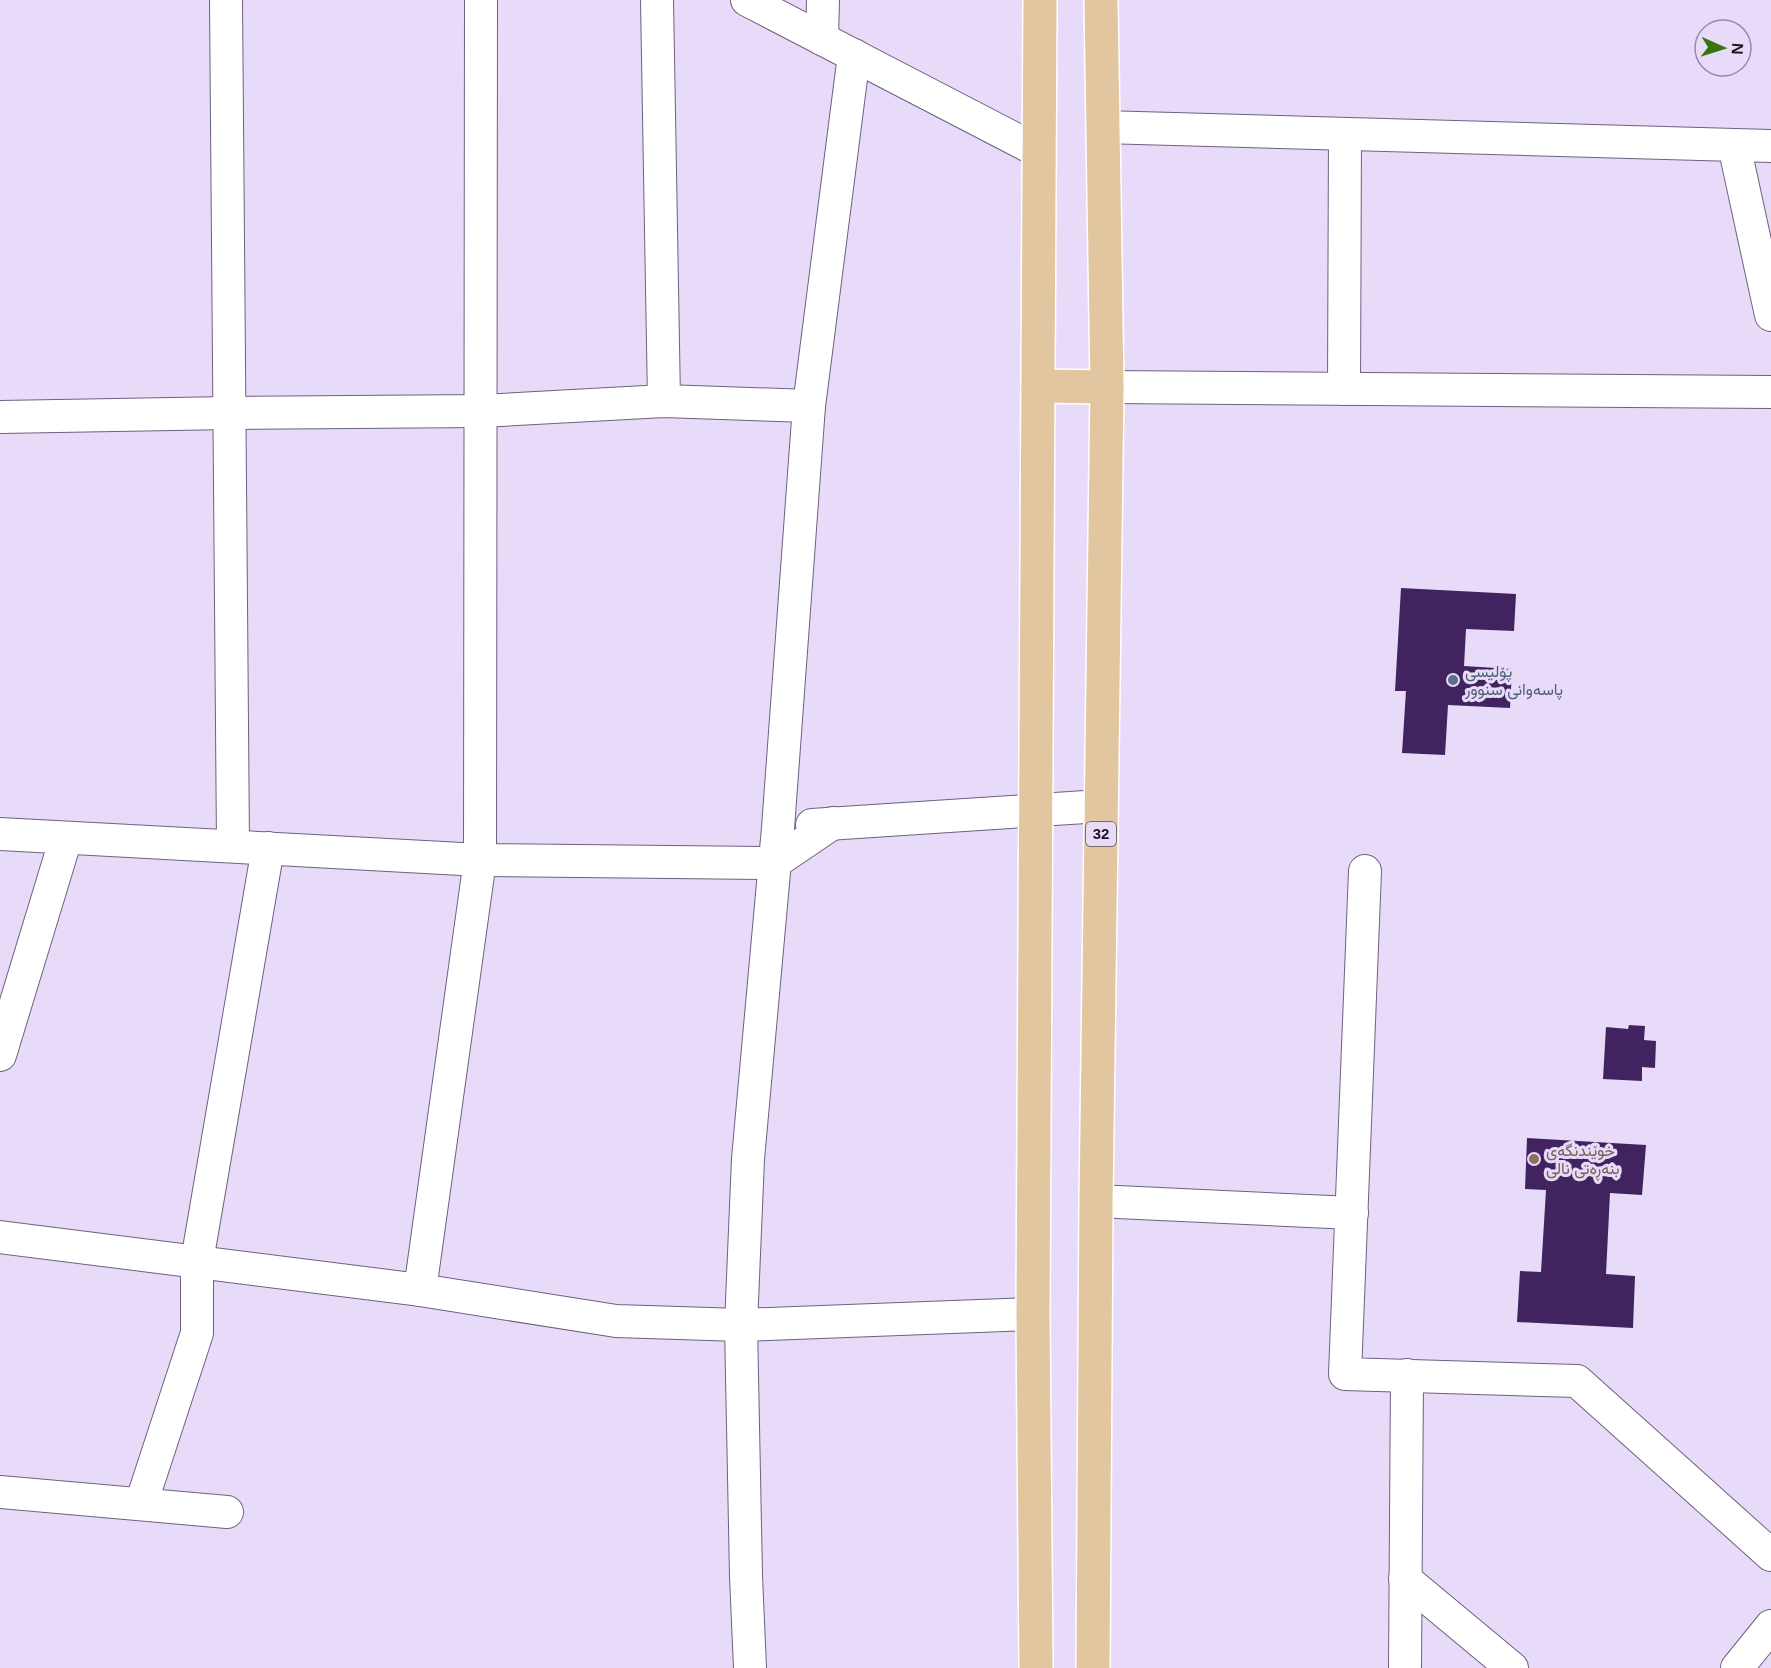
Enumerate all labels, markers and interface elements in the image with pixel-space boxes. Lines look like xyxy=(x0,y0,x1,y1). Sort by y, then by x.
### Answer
north arrow xyxy=(1693,18,1753,78)
text: N xyxy=(1729,43,1746,55)
place label: پۆلیسی پاسەوانی سنوور xyxy=(1464,663,1563,701)
marker: پۆلیسی پاسەوانی سنوور xyxy=(1446,673,1460,687)
road number: 32 xyxy=(1086,822,1116,846)
place label: خوێندنگەی بنەڕەتی نالی xyxy=(1546,1142,1620,1181)
marker: خوێندنگەی بنەڕەتی نالی xyxy=(1527,1152,1541,1166)

